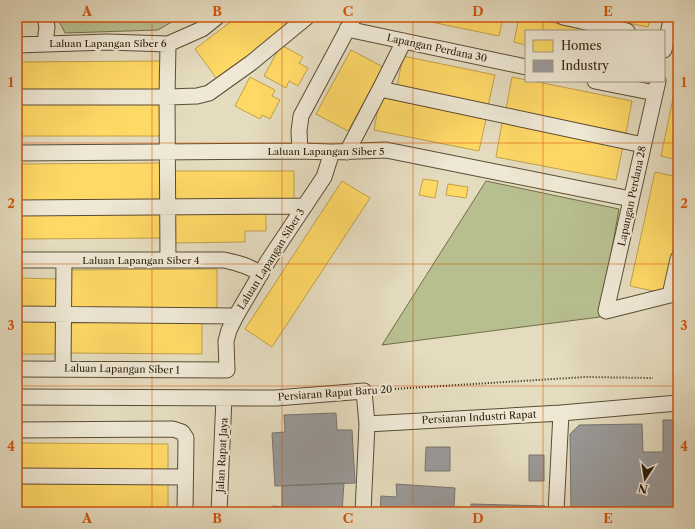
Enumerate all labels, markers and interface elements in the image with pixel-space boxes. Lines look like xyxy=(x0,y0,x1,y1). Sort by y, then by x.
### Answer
text: A xyxy=(81,3,93,19)
text: B xyxy=(212,3,222,19)
text: C xyxy=(343,3,353,19)
text: D xyxy=(472,3,484,19)
text: E xyxy=(603,3,613,19)
legend xyxy=(525,30,665,82)
street label: Lapangan Perdana 30 xyxy=(386,31,488,65)
street label: Laluan Lapangan Siber 6 xyxy=(49,37,167,50)
text: Homes xyxy=(561,38,601,53)
text: Industry xyxy=(561,58,609,73)
text: 1 xyxy=(8,74,14,90)
text: 1 xyxy=(681,74,687,90)
street label: Laluan Lapangan Siber 5 xyxy=(268,145,384,158)
street label: Lapangan Perdana 28 xyxy=(615,145,649,247)
text: 2 xyxy=(7,195,15,211)
text: 2 xyxy=(680,195,688,211)
street label: Laluan Lapangan Siber 3 xyxy=(234,206,308,312)
street label: Laluan Lapangan Siber 4 xyxy=(82,254,200,267)
text: 3 xyxy=(7,317,15,333)
text: 3 xyxy=(680,317,688,333)
street label: Laluan Lapangan Siber 1 xyxy=(64,361,181,377)
street label: Persiaran Rapat Baru 20 xyxy=(277,383,393,403)
street label: Persiaran Industri Rapat xyxy=(421,407,537,426)
street label: Jalan Rapat Jaya xyxy=(213,416,230,495)
text: 4 xyxy=(7,438,15,454)
text: 4 xyxy=(680,438,688,454)
north arrow xyxy=(625,459,665,499)
text: N xyxy=(636,481,649,497)
text: A xyxy=(81,510,93,526)
text: B xyxy=(212,510,222,526)
text: C xyxy=(343,510,353,526)
text: D xyxy=(472,510,484,526)
text: E xyxy=(603,510,613,526)

